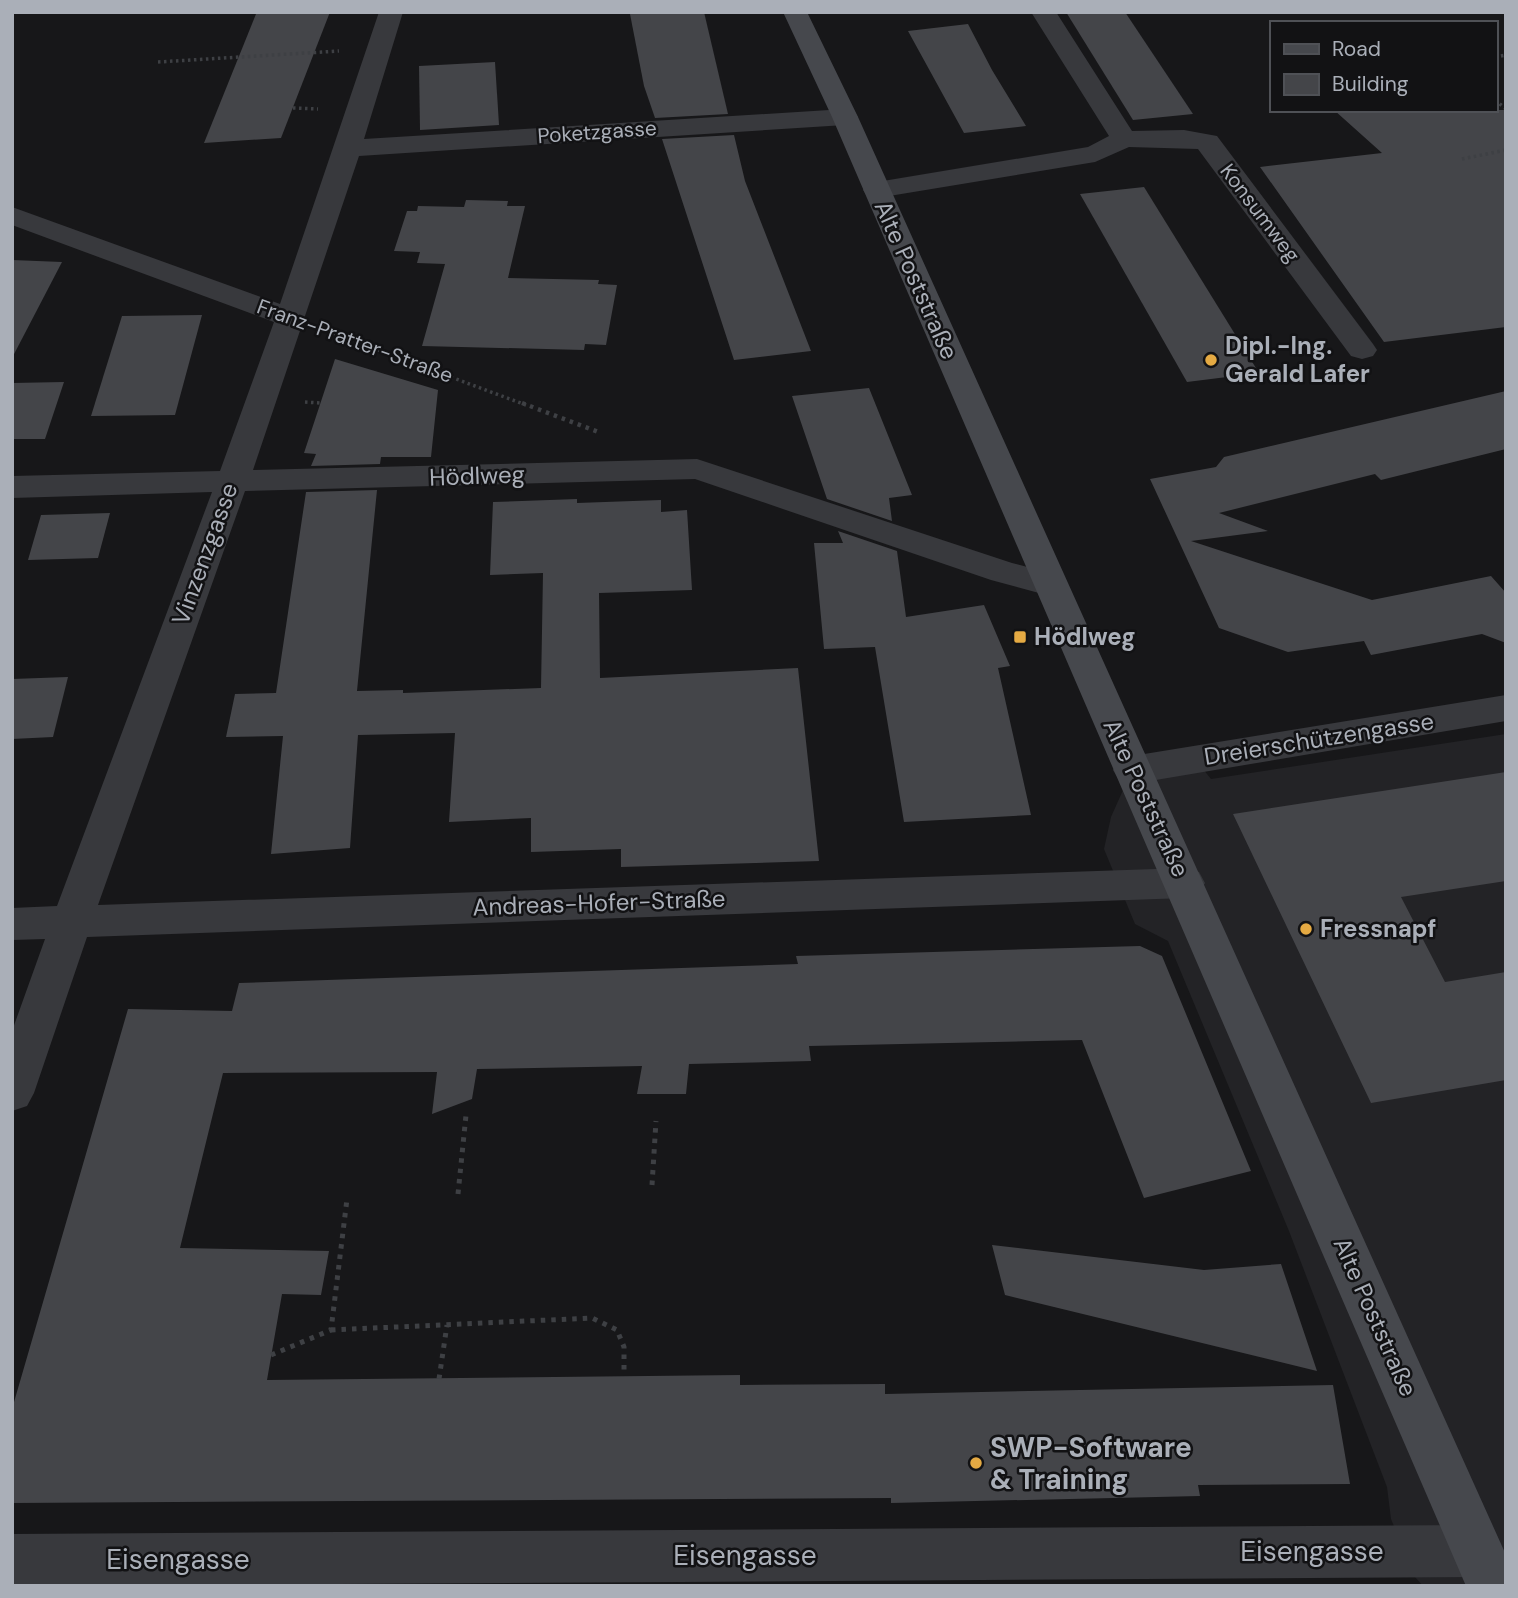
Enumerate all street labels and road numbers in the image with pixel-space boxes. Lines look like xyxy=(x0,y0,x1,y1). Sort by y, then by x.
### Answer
street label: Poketzgasse xyxy=(536,114,658,150)
street label: Konsumweg xyxy=(1214,158,1306,268)
street label: Alte Poststraße xyxy=(868,195,965,364)
street label: Franz-Pratter-Straße xyxy=(253,292,457,390)
street label: Hödlweg xyxy=(429,458,525,493)
street label: Vinzenzgasse xyxy=(164,478,245,629)
street label: Dreierschützengasse xyxy=(1202,705,1436,772)
street label: Alte Poststraße xyxy=(1096,714,1197,882)
street label: Andreas-Hofer-Straße xyxy=(472,883,726,922)
street label: Alte Poststraße xyxy=(1327,1232,1424,1401)
street label: Eisengasse xyxy=(1240,1533,1384,1570)
street label: Eisengasse xyxy=(673,1537,817,1574)
street label: Eisengasse xyxy=(106,1541,250,1578)

